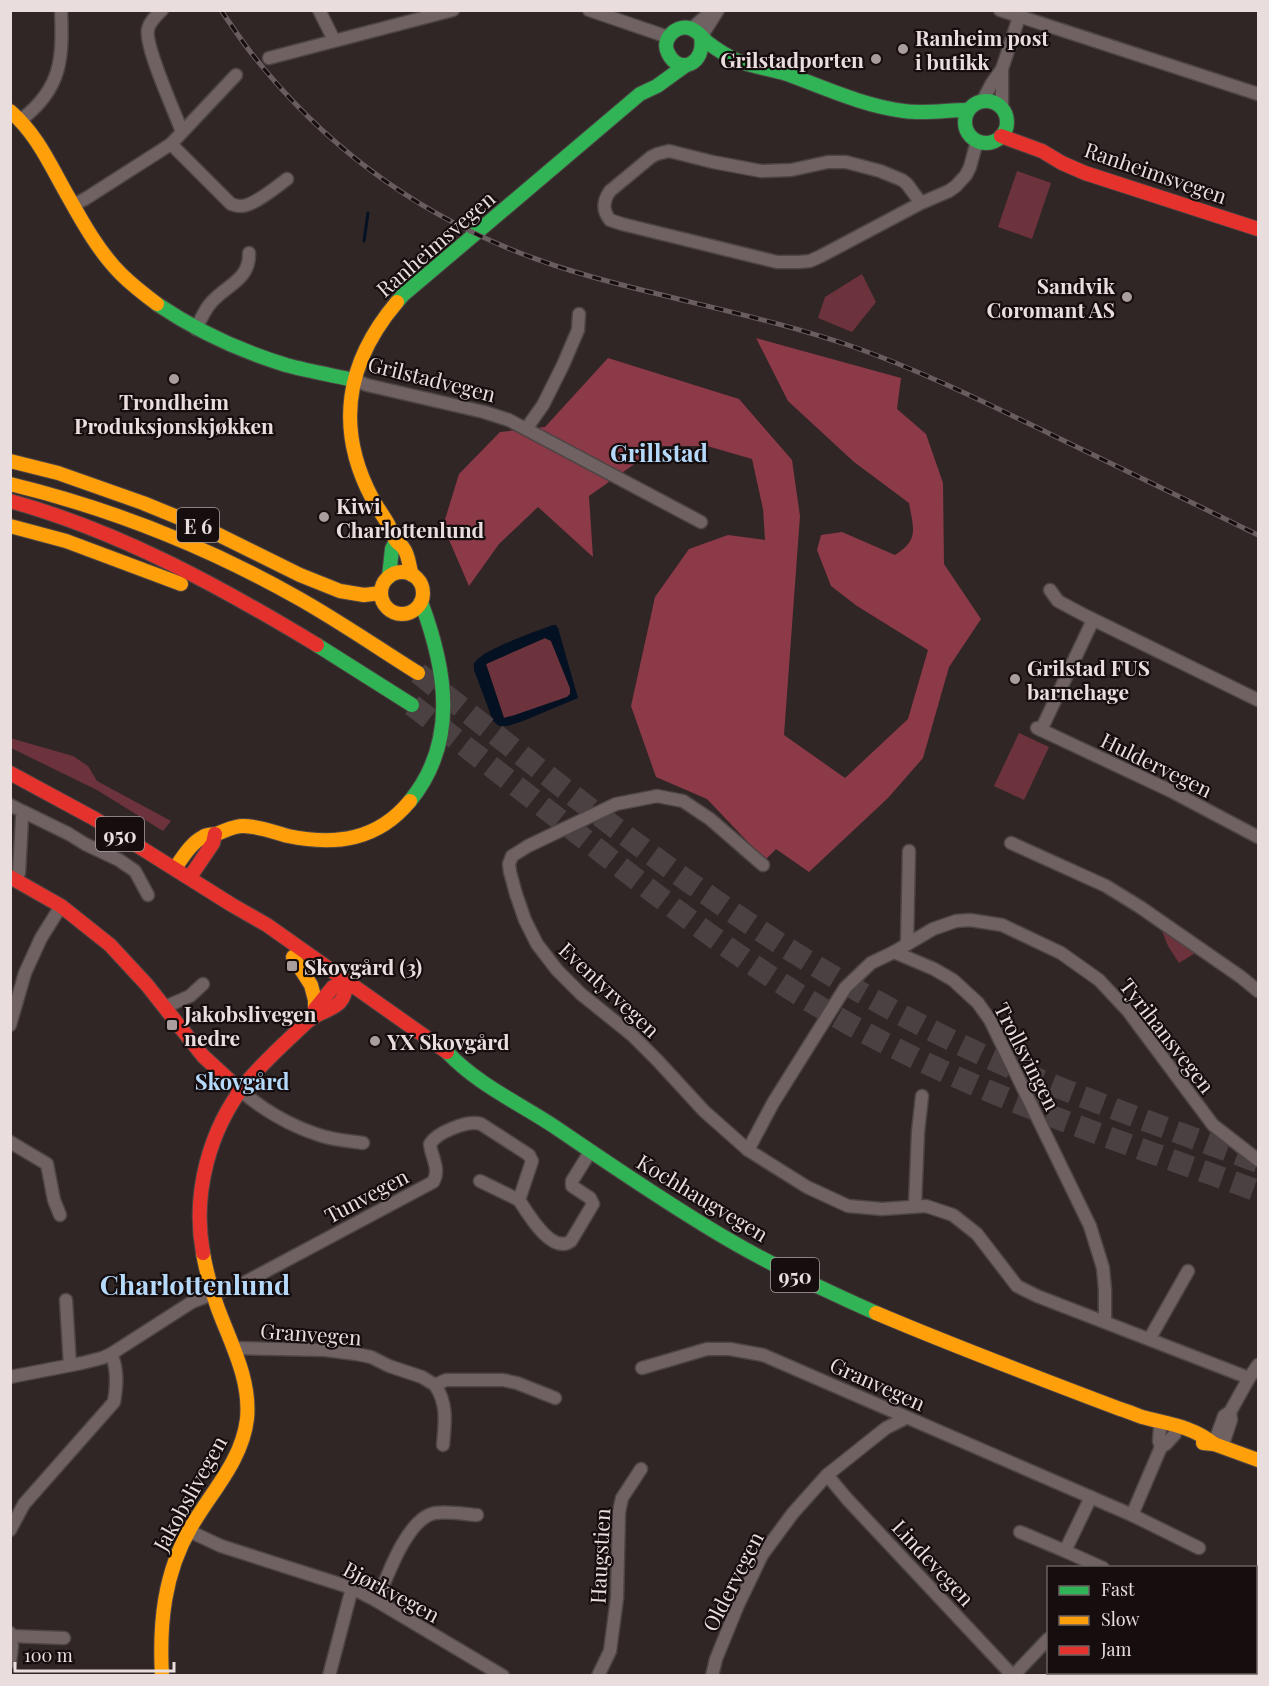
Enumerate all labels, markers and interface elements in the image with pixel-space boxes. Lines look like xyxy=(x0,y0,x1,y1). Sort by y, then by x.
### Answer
place label: Ranheim post i butikk xyxy=(915,23,1049,75)
marker: Ranheim post i butikk xyxy=(896,42,910,56)
place label: Grilstadporten xyxy=(720,45,864,73)
marker: Grilstadporten xyxy=(869,52,883,66)
street label: Ranheimsvegen xyxy=(1081,135,1231,210)
street label: Ranheimsvegen xyxy=(370,183,501,302)
place label: Sandvik Coromant AS xyxy=(987,271,1116,323)
marker: Sandvik Coromant AS xyxy=(1120,290,1134,304)
street label: Grilstadvegen xyxy=(365,349,499,407)
marker: Trondheim Produksjonskjøkken xyxy=(167,372,181,386)
place label: Trondheim Produksjonskjøkken xyxy=(74,387,274,439)
district label: Grillstad xyxy=(610,436,708,468)
place label: Kiwi Charlottenlund xyxy=(336,491,485,543)
road number: E 6 xyxy=(177,508,219,542)
marker: Kiwi Charlottenlund xyxy=(317,510,331,524)
place label: Grilstad FUS barnehage xyxy=(1027,653,1150,705)
marker: Grilstad FUS barnehage xyxy=(1008,672,1022,686)
street label: Huldervegen xyxy=(1097,725,1218,803)
road number: 950 xyxy=(96,817,144,851)
street label: Eventyrvegen xyxy=(554,935,667,1043)
place label: Skovgård (3) xyxy=(304,952,422,980)
marker: Skovgård (3) xyxy=(285,959,299,973)
street label: Tyrihansvegen xyxy=(1114,972,1222,1099)
street label: Trollsvingen xyxy=(989,997,1067,1115)
place label: Jakobslivegen nedre xyxy=(183,999,317,1051)
marker: Jakobslivegen nedre xyxy=(165,1018,179,1032)
place label: YX Skovgård xyxy=(386,1027,510,1055)
marker: YX Skovgård xyxy=(368,1034,382,1048)
district label: Skovgård xyxy=(195,1066,289,1096)
street label: Kochhaugvegen xyxy=(632,1147,774,1247)
street label: Tunvegen xyxy=(319,1161,413,1229)
road number: 950 xyxy=(771,1258,819,1292)
district label: Charlottenlund xyxy=(100,1266,290,1302)
street label: Granvegen xyxy=(259,1315,363,1351)
street label: Granvegen xyxy=(826,1350,931,1417)
street label: Jakobslivegen xyxy=(145,1430,232,1556)
street label: Haugstien xyxy=(583,1507,616,1604)
street label: Lindevegen xyxy=(887,1513,982,1612)
street label: Oldervegen xyxy=(695,1526,769,1636)
street label: Bjørkvegen xyxy=(339,1554,445,1628)
legend xyxy=(1047,1566,1257,1674)
text: Fast xyxy=(1101,1577,1135,1601)
text: Slow xyxy=(1101,1607,1139,1631)
scale bar xyxy=(15,1635,174,1673)
text: Jam xyxy=(1100,1637,1131,1661)
text: 100 m xyxy=(24,1643,73,1667)

